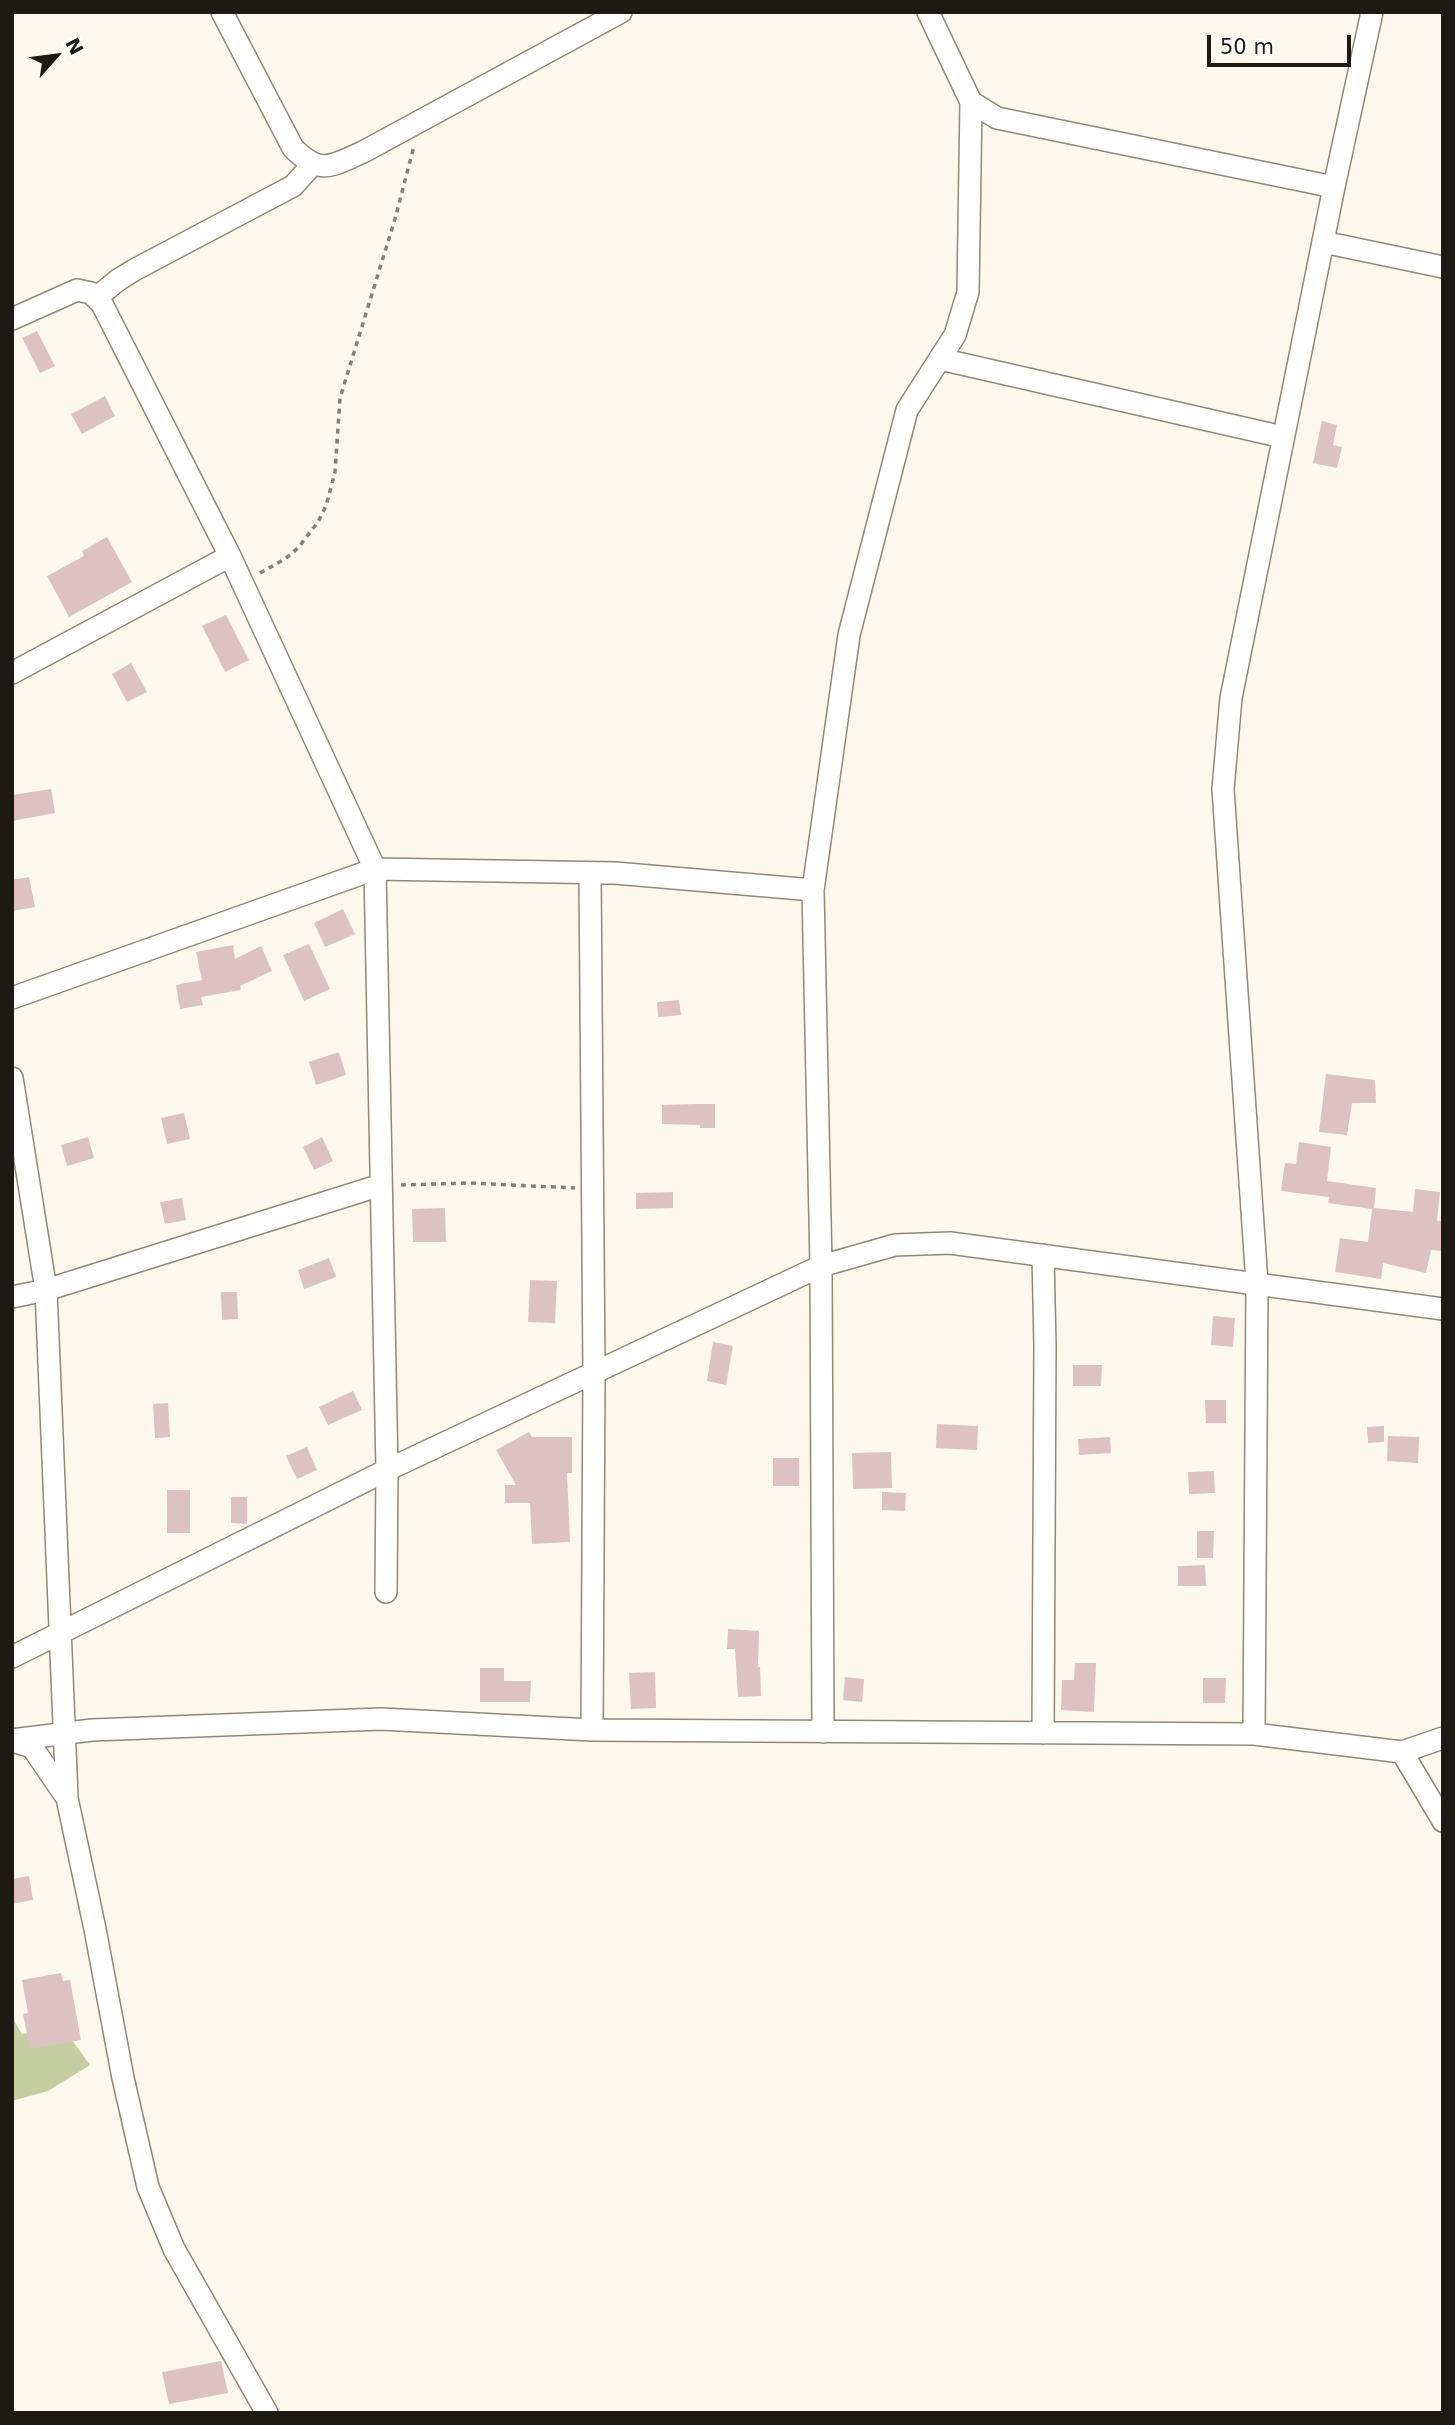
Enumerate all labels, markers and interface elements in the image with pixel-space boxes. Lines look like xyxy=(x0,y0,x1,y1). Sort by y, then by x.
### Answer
north arrow xyxy=(21,21,91,91)
scale bar xyxy=(1210,21,1354,65)
text: N xyxy=(61,34,88,58)
text: 50 m xyxy=(1220,35,1274,59)

